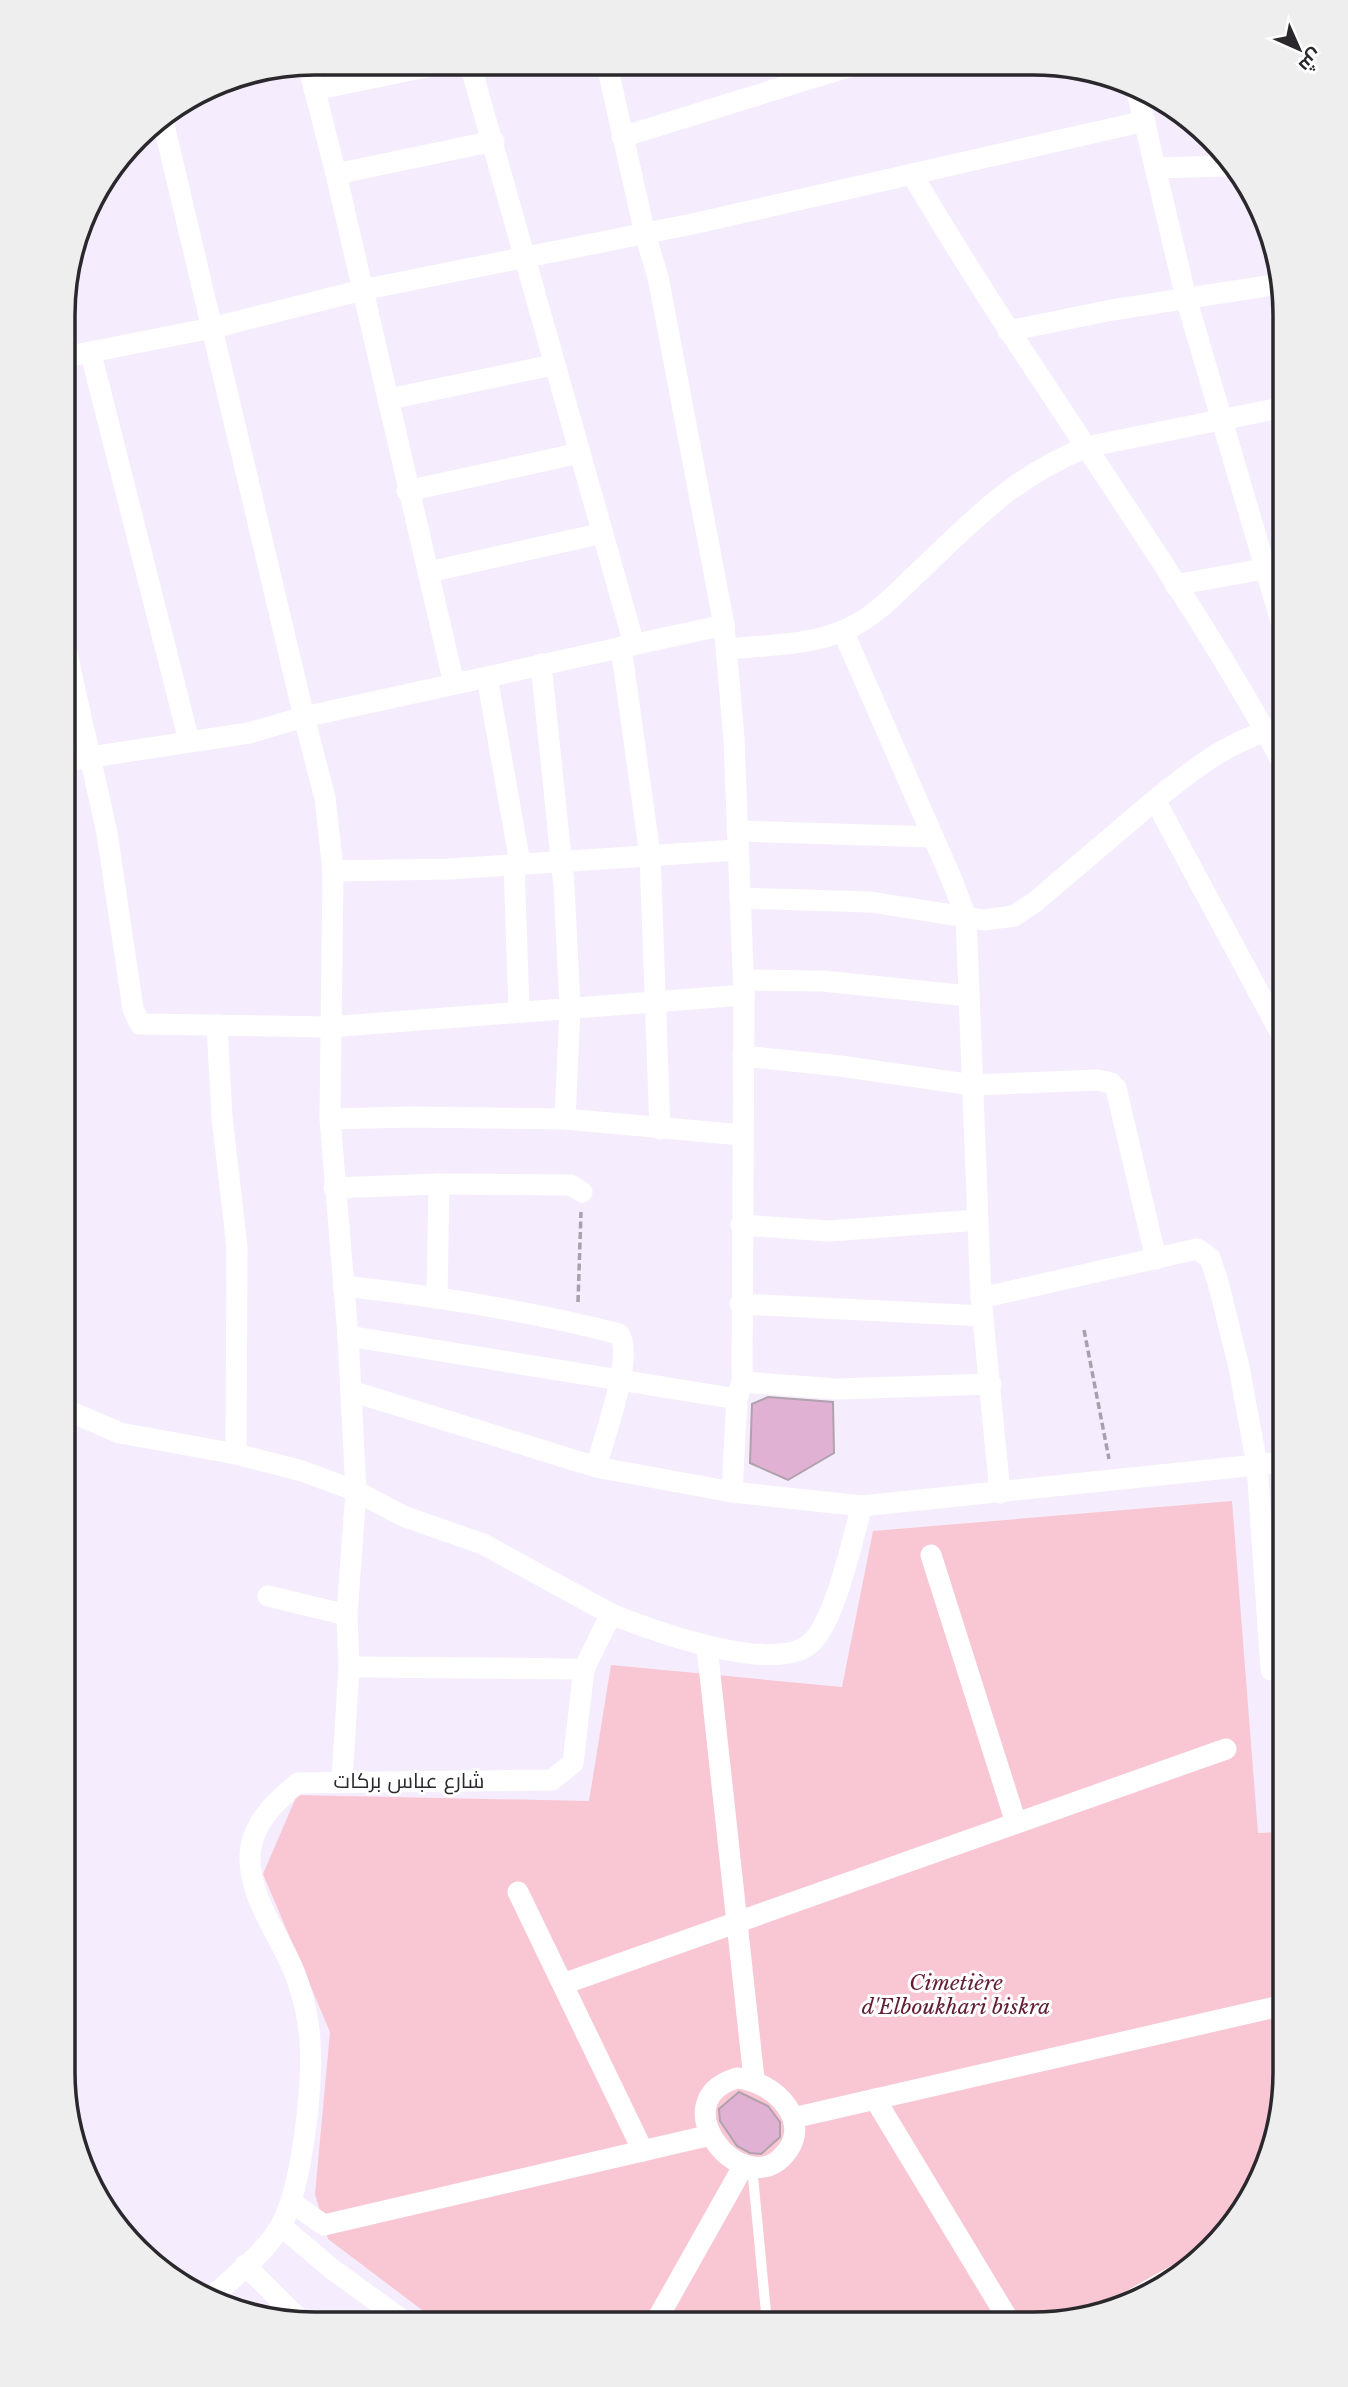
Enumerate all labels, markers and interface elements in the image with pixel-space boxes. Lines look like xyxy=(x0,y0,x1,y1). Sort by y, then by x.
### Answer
north arrow xyxy=(1264,14,1334,84)
text: ش xyxy=(1294,44,1327,77)
street label: شارع عباس بركات xyxy=(334,1768,484,1795)
park label: Cimetière d'Elboukhari biskra xyxy=(862,1970,1050,2020)

